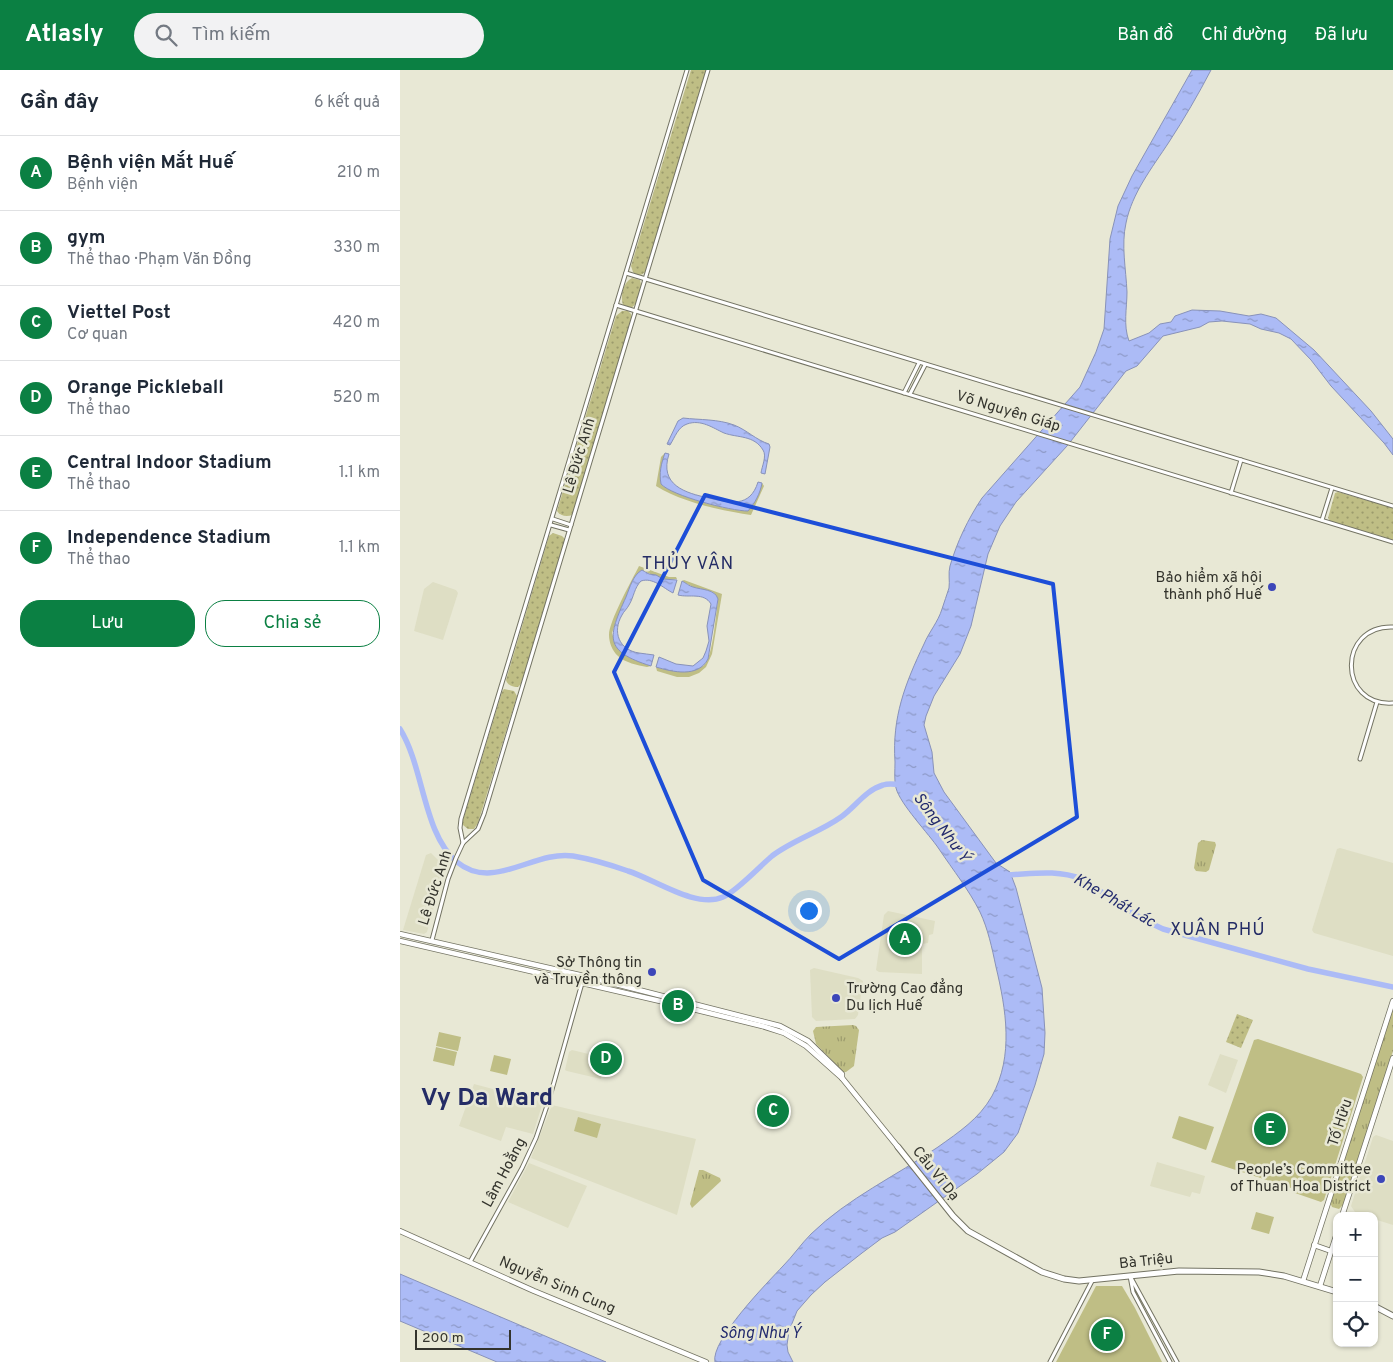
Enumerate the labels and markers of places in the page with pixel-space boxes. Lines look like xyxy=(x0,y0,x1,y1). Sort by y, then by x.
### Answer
place label: Bảo hiểm xã hội thành phố Huế xyxy=(1156,567,1264,605)
marker: Bảo hiểm xã hội thành phố Huế xyxy=(1266,581,1278,593)
pin: A xyxy=(889,920,921,958)
place label: Sở Thông tin và Truyền thông xyxy=(534,954,642,990)
marker: Sở Thông tin và Truyền thông xyxy=(646,966,658,978)
place label: Trường Cao đẳng Du lịch Huế xyxy=(846,978,963,1016)
pin: B xyxy=(662,987,694,1025)
marker: Trường Cao đẳng Du lịch Huế xyxy=(830,992,842,1004)
pin: D xyxy=(590,1040,622,1078)
pin: C xyxy=(757,1092,789,1130)
pin: E xyxy=(1254,1110,1286,1148)
place label: People’s Committee of Thuan Hoa District xyxy=(1230,1161,1371,1197)
marker: People’s Committee of Thuan Hoa District xyxy=(1375,1173,1387,1185)
pin: F xyxy=(1091,1316,1123,1354)

